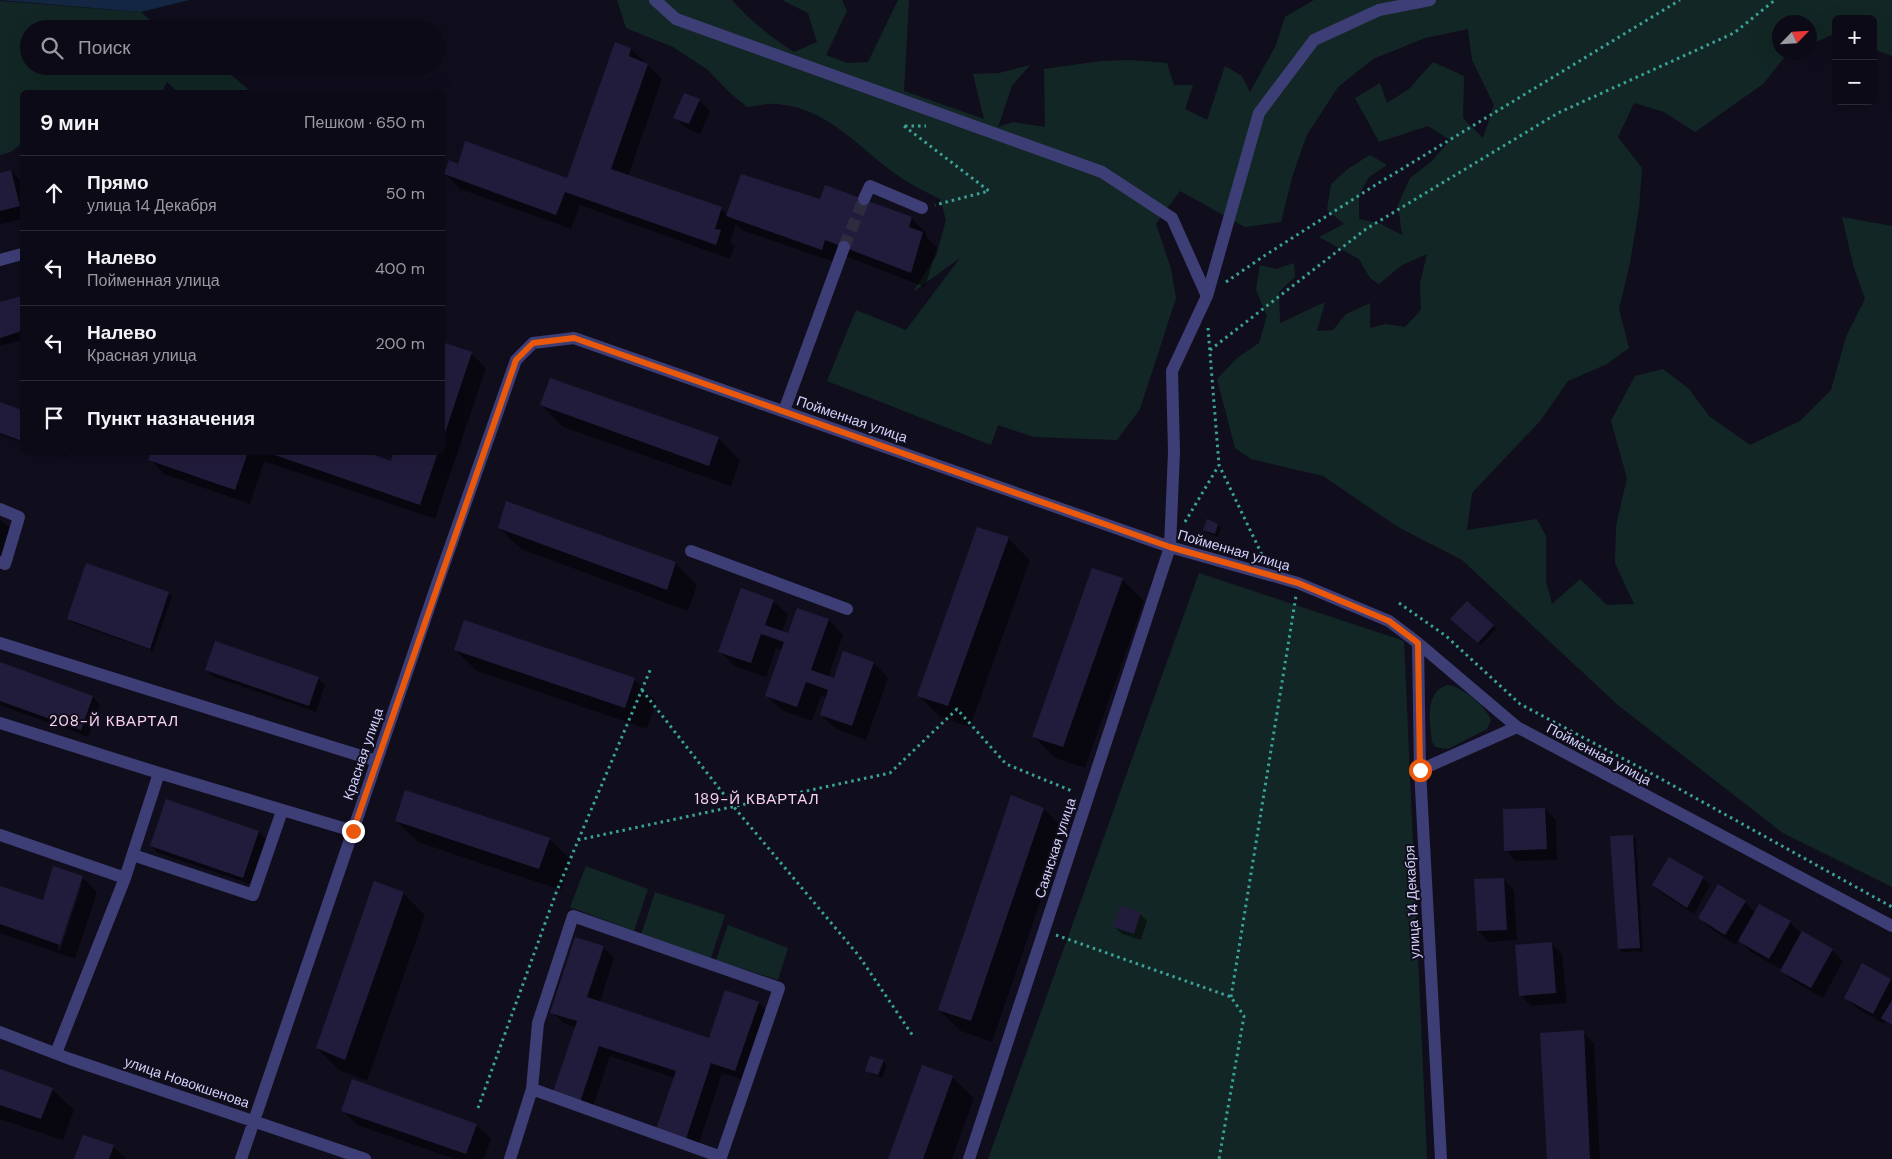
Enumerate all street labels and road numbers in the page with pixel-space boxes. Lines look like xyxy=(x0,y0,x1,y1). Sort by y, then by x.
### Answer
street label: Пойменная улица xyxy=(794,392,910,446)
street label: Пойменная улица xyxy=(1176,525,1292,575)
street label: Красная улица xyxy=(339,705,387,802)
street label: Пойменная улица xyxy=(1544,719,1655,789)
street label: Саянская улица xyxy=(1030,795,1080,900)
street label: улица 14 Декабря xyxy=(1400,845,1424,959)
street label: улица Новокшенова xyxy=(122,1052,252,1112)

